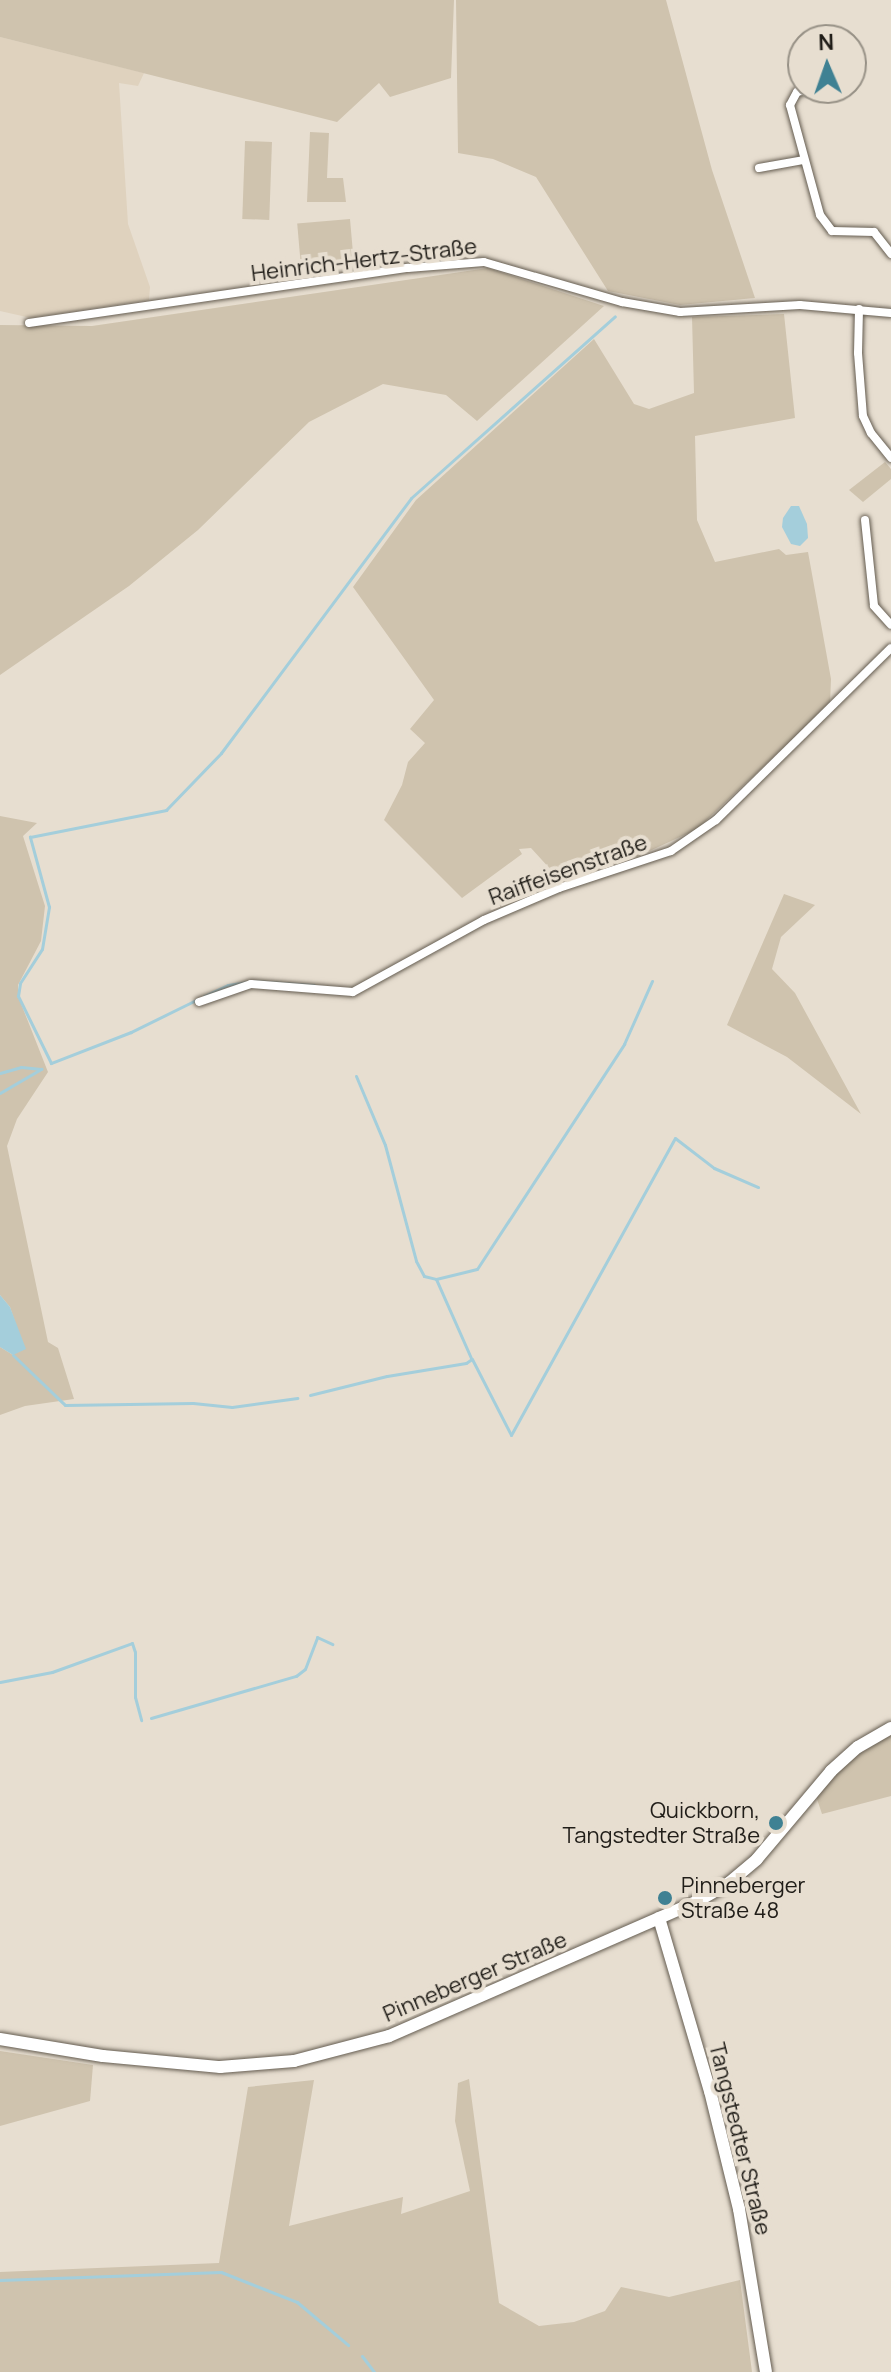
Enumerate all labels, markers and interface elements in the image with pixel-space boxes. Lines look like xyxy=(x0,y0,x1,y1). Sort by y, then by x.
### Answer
north arrow xyxy=(787,24,867,104)
text: N xyxy=(818,27,835,57)
street label: Heinrich-Hertz-Straße xyxy=(250,233,478,287)
street label: Raiffeisenstraße xyxy=(485,829,651,911)
place label: Quickborn, Tangstedter Straße xyxy=(563,1797,760,1848)
marker: Quickborn, Tangstedter Straße xyxy=(767,1814,785,1832)
place label: Pinneberger Straße 48 xyxy=(681,1872,806,1924)
marker: Pinneberger Straße 48 xyxy=(656,1889,674,1907)
street label: Pinneberger Straße xyxy=(379,1926,571,2028)
street label: Tangstedter Straße xyxy=(703,2040,777,2238)

